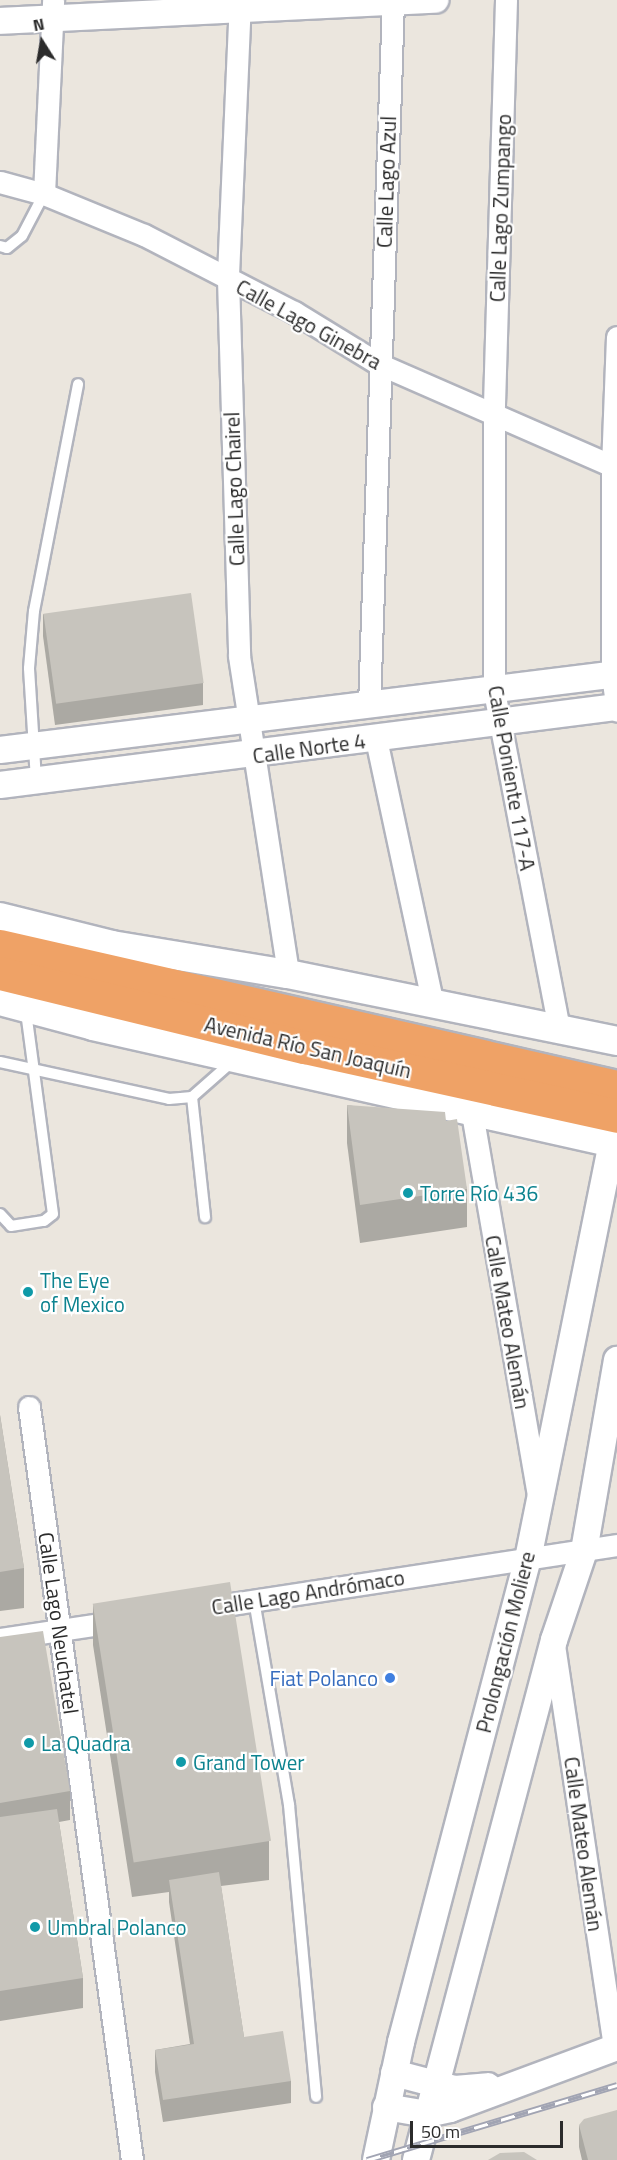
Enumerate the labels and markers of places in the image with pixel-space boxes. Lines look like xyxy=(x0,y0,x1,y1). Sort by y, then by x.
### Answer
place label: Torre Río 436 xyxy=(420,1180,538,1206)
marker: Torre Río 436 xyxy=(401,1186,415,1200)
place label: The Eye of Mexico xyxy=(40,1267,125,1317)
marker: The Eye of Mexico xyxy=(21,1285,35,1299)
place label: Fiat Polanco xyxy=(270,1665,378,1691)
marker: Fiat Polanco xyxy=(383,1671,397,1685)
place label: La Quadra xyxy=(41,1730,131,1756)
marker: La Quadra xyxy=(22,1736,36,1750)
place label: Grand Tower xyxy=(193,1749,305,1775)
marker: Grand Tower xyxy=(174,1755,188,1769)
place label: Umbral Polanco xyxy=(47,1914,187,1940)
marker: Umbral Polanco xyxy=(28,1920,42,1934)

